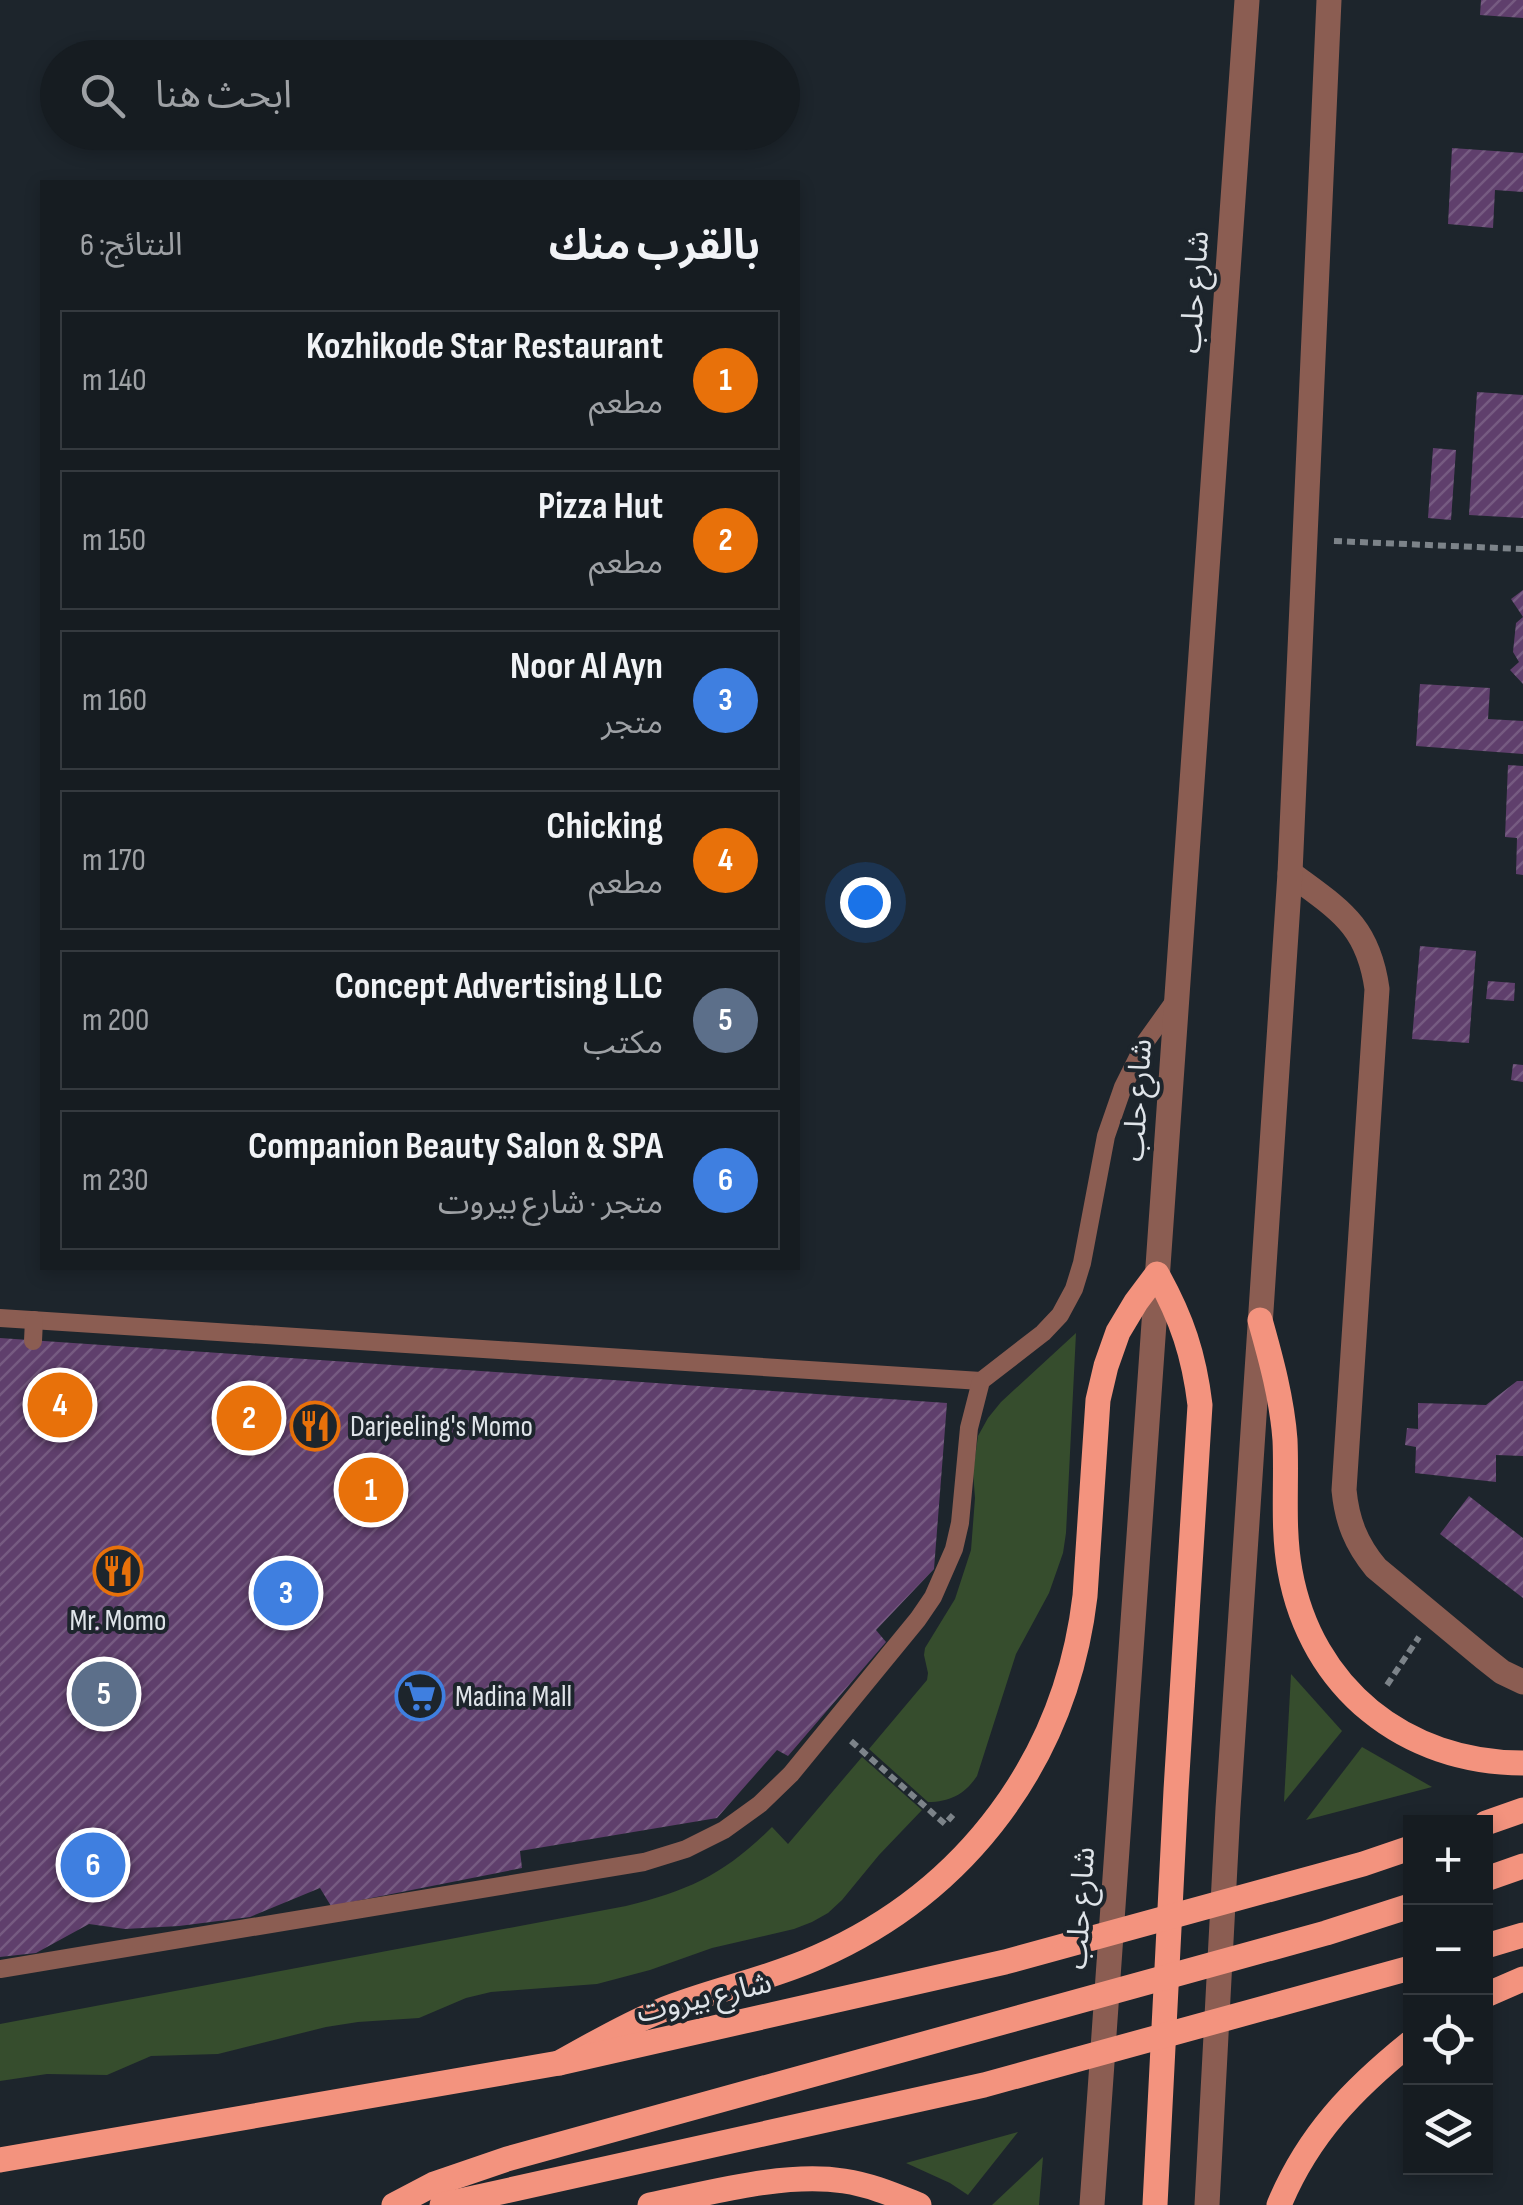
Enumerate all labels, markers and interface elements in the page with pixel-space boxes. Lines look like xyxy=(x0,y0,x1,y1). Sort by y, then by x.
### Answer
search box xyxy=(40,40,800,150)
icon: search xyxy=(75,68,130,123)
text: ابحث هنا xyxy=(155,73,292,118)
text: بالقرب منك xyxy=(549,221,760,272)
text: النتائج: 6 xyxy=(80,226,183,265)
street label: شارع حلب xyxy=(1173,230,1220,355)
text: Kozhikode Star Restaurant xyxy=(306,324,663,369)
text: 140 m xyxy=(82,361,147,400)
text: 1 xyxy=(719,361,732,400)
text: مطعم xyxy=(589,384,663,423)
text: Pizza Hut xyxy=(538,484,663,529)
text: 150 m xyxy=(82,521,146,560)
text: 2 xyxy=(718,521,733,560)
text: مطعم xyxy=(589,544,663,583)
text: Noor Al Ayn xyxy=(510,644,663,689)
text: 160 m xyxy=(82,681,147,720)
text: 3 xyxy=(718,681,733,720)
text: متجر xyxy=(601,704,663,743)
text: Chicking xyxy=(546,804,663,849)
text: 170 m xyxy=(82,841,146,880)
text: 4 xyxy=(718,841,733,880)
text: مطعم xyxy=(589,864,663,903)
your location xyxy=(840,877,891,928)
text: Concept Advertising LLC xyxy=(334,964,663,1009)
text: 200 m xyxy=(82,1001,149,1040)
text: 5 xyxy=(718,1001,733,1040)
text: مكتب xyxy=(583,1024,663,1063)
street label: شارع حلب xyxy=(1116,1038,1163,1163)
text: Companion Beauty Salon & SPA xyxy=(248,1124,663,1169)
text: 230 m xyxy=(82,1161,149,1200)
text: 6 xyxy=(718,1161,733,1200)
text: متجر · شارع بيروت xyxy=(438,1184,663,1223)
pin: 4 xyxy=(28,1368,92,1442)
pin: 2 xyxy=(216,1380,282,1456)
restaurant icon: Darjeeling's Momo xyxy=(289,1400,341,1452)
place label: Darjeeling's Momo xyxy=(350,1409,533,1445)
pin: 1 xyxy=(338,1452,404,1528)
restaurant icon: Mr. Momo xyxy=(92,1545,144,1597)
pin: 3 xyxy=(254,1556,318,1630)
place label: Mr. Momo xyxy=(69,1603,167,1639)
pin: 5 xyxy=(72,1656,136,1732)
supermarket icon: Madina Mall xyxy=(394,1670,446,1722)
place label: Madina Mall xyxy=(455,1679,572,1715)
map controls xyxy=(1403,1815,1493,2175)
button: + xyxy=(1403,1815,1493,1905)
pin: 6 xyxy=(61,1828,126,1902)
street label: شارع حلب xyxy=(1059,1846,1106,1971)
button: − xyxy=(1403,1905,1493,1995)
street label: شارع بيروت xyxy=(633,1965,776,2034)
button: locate xyxy=(1403,1995,1493,2085)
button: layers xyxy=(1403,2085,1493,2175)

